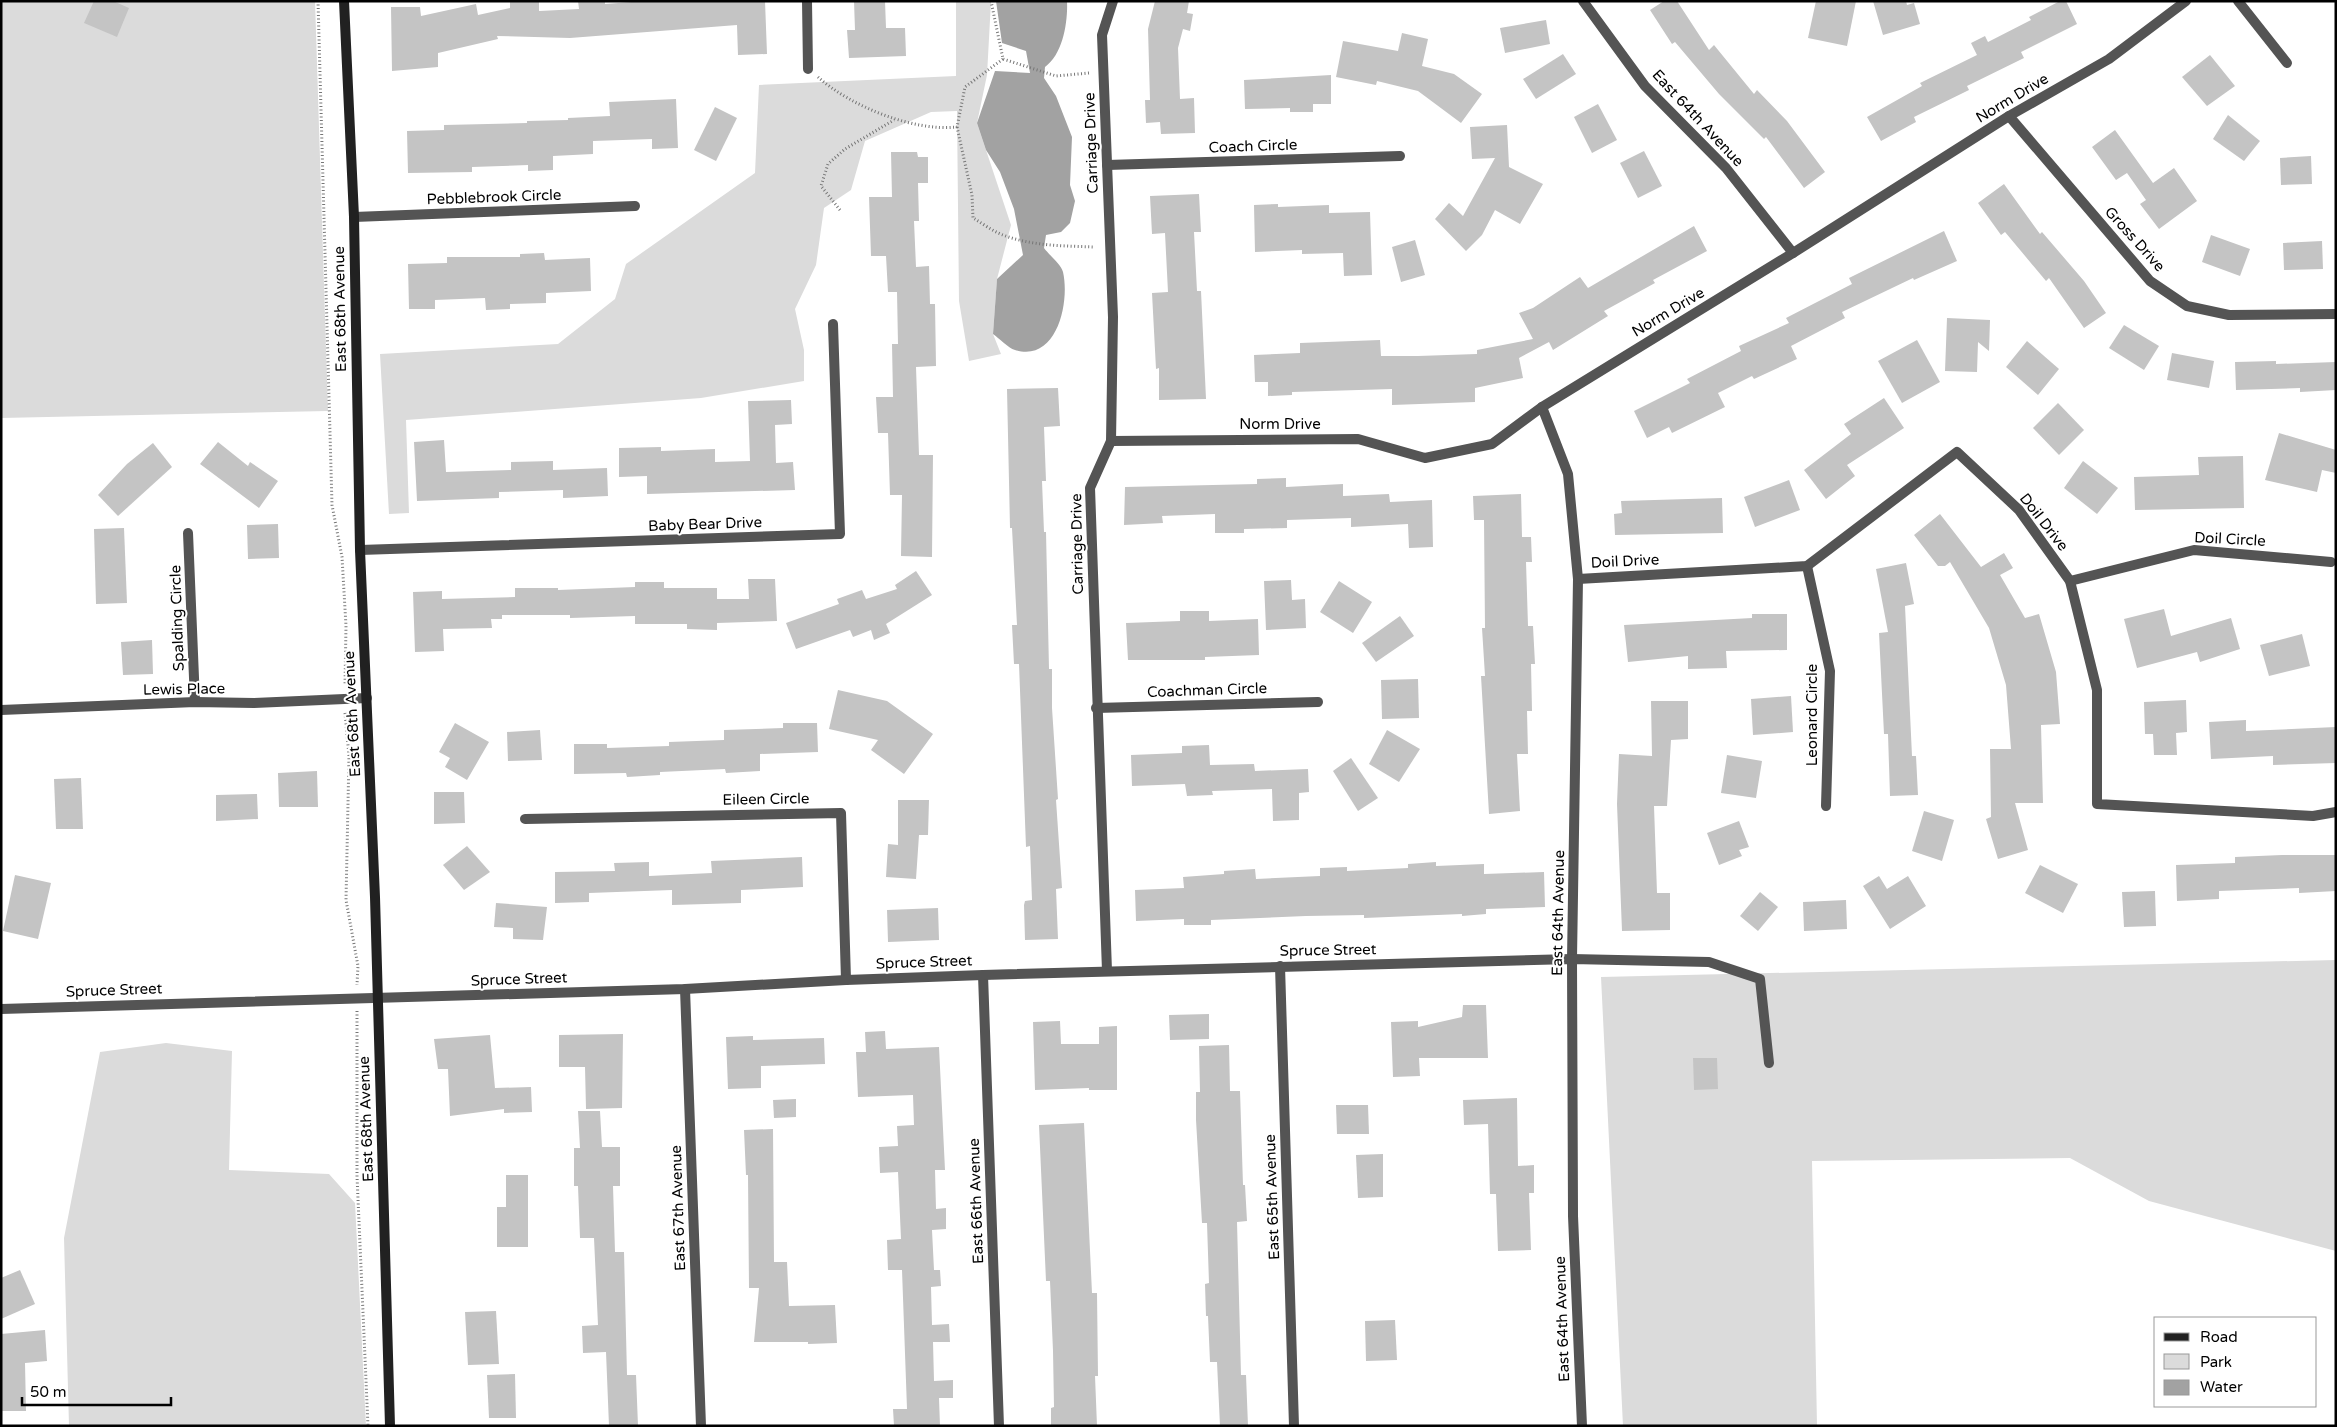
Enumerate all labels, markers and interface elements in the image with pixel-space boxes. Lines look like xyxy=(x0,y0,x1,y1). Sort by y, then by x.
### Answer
street label: East 64th Avenue xyxy=(1648,66,1748,170)
street label: Norm Drive xyxy=(1973,69,2051,127)
street label: Carriage Drive xyxy=(1080,92,1102,194)
street label: Coach Circle xyxy=(1208,135,1298,157)
street label: Pebblebrook Circle xyxy=(426,186,562,208)
street label: Gross Drive xyxy=(2101,203,2169,275)
street label: East 68th Avenue xyxy=(330,246,350,372)
street label: Norm Drive xyxy=(1629,283,1707,341)
street label: Norm Drive xyxy=(1239,415,1321,433)
street label: Doil Drive xyxy=(2016,490,2072,554)
street label: Carriage Drive xyxy=(1067,493,1087,595)
street label: Baby Bear Drive xyxy=(648,513,762,535)
street label: Doil Circle xyxy=(2194,528,2266,550)
street label: Doil Drive xyxy=(1590,550,1660,572)
street label: Spalding Circle xyxy=(166,565,188,671)
street label: East 68th Avenue xyxy=(340,651,364,777)
street label: Leonard Circle xyxy=(1803,664,1821,766)
street label: Lewis Place xyxy=(143,679,225,699)
street label: Coachman Circle xyxy=(1147,679,1267,701)
street label: Eileen Circle xyxy=(722,789,810,809)
street label: East 64th Avenue xyxy=(1548,850,1568,976)
street label: Spruce Street xyxy=(1280,940,1377,960)
street label: Spruce Street xyxy=(875,951,973,973)
street label: Spruce Street xyxy=(470,968,568,990)
street label: Spruce Street xyxy=(65,979,163,1001)
street label: East 68th Avenue xyxy=(355,1056,377,1182)
street label: East 65th Avenue xyxy=(1261,1134,1283,1260)
street label: East 66th Avenue xyxy=(965,1138,987,1264)
street label: East 67th Avenue xyxy=(667,1145,689,1271)
street label: East 64th Avenue xyxy=(1551,1256,1573,1382)
legend xyxy=(2154,1317,2317,1407)
text: Road xyxy=(2200,1328,2238,1346)
text: Park xyxy=(2200,1353,2232,1371)
scale bar xyxy=(22,1374,171,1406)
text: Water xyxy=(2200,1378,2243,1396)
text: 50 m xyxy=(30,1383,67,1401)

